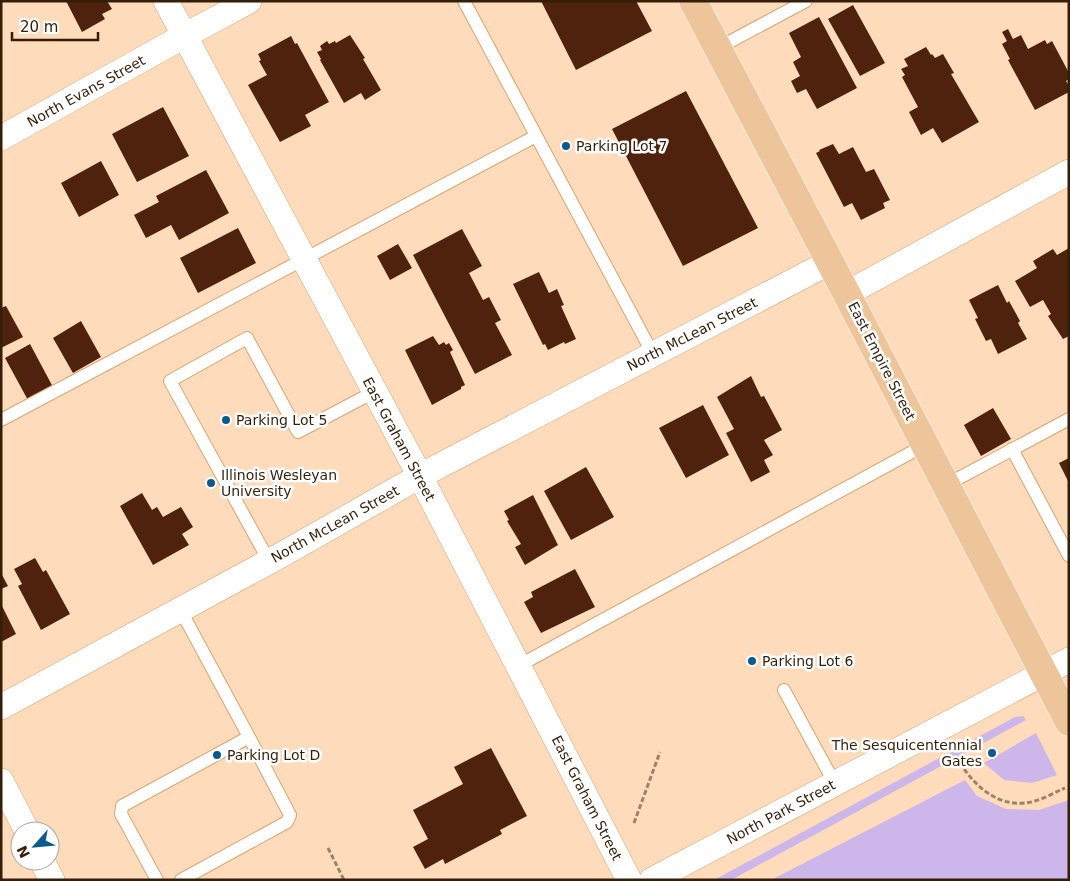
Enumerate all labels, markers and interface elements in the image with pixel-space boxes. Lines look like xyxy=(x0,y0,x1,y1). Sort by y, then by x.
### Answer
scale bar xyxy=(12,10,99,42)
text: 20 m xyxy=(20,18,58,36)
street label: North Evans Street xyxy=(24,52,148,130)
place label: Parking Lot 7 xyxy=(576,138,667,154)
marker: Parking Lot 7 xyxy=(560,140,572,152)
street label: North McLean Street xyxy=(624,294,760,374)
street label: East Empire Street xyxy=(845,299,919,423)
street label: East Graham Street xyxy=(360,374,439,504)
place label: Parking Lot 5 xyxy=(236,412,327,428)
marker: Parking Lot 5 xyxy=(220,414,232,426)
place label: Illinois Wesleyan University xyxy=(221,467,337,499)
marker: Illinois Wesleyan University xyxy=(205,477,217,489)
street label: North McLean Street xyxy=(268,482,402,566)
place label: Parking Lot 6 xyxy=(762,653,853,669)
marker: Parking Lot 6 xyxy=(746,655,758,667)
street label: East Graham Street xyxy=(549,733,626,864)
place label: The Sesquicentennial Gates xyxy=(831,737,982,769)
place label: Parking Lot D xyxy=(227,747,320,763)
marker: The Sesquicentennial Gates xyxy=(986,747,998,759)
marker: Parking Lot D xyxy=(211,749,223,761)
street label: North Park Street xyxy=(724,776,839,847)
north arrow xyxy=(10,821,60,871)
text: N xyxy=(14,843,33,861)

